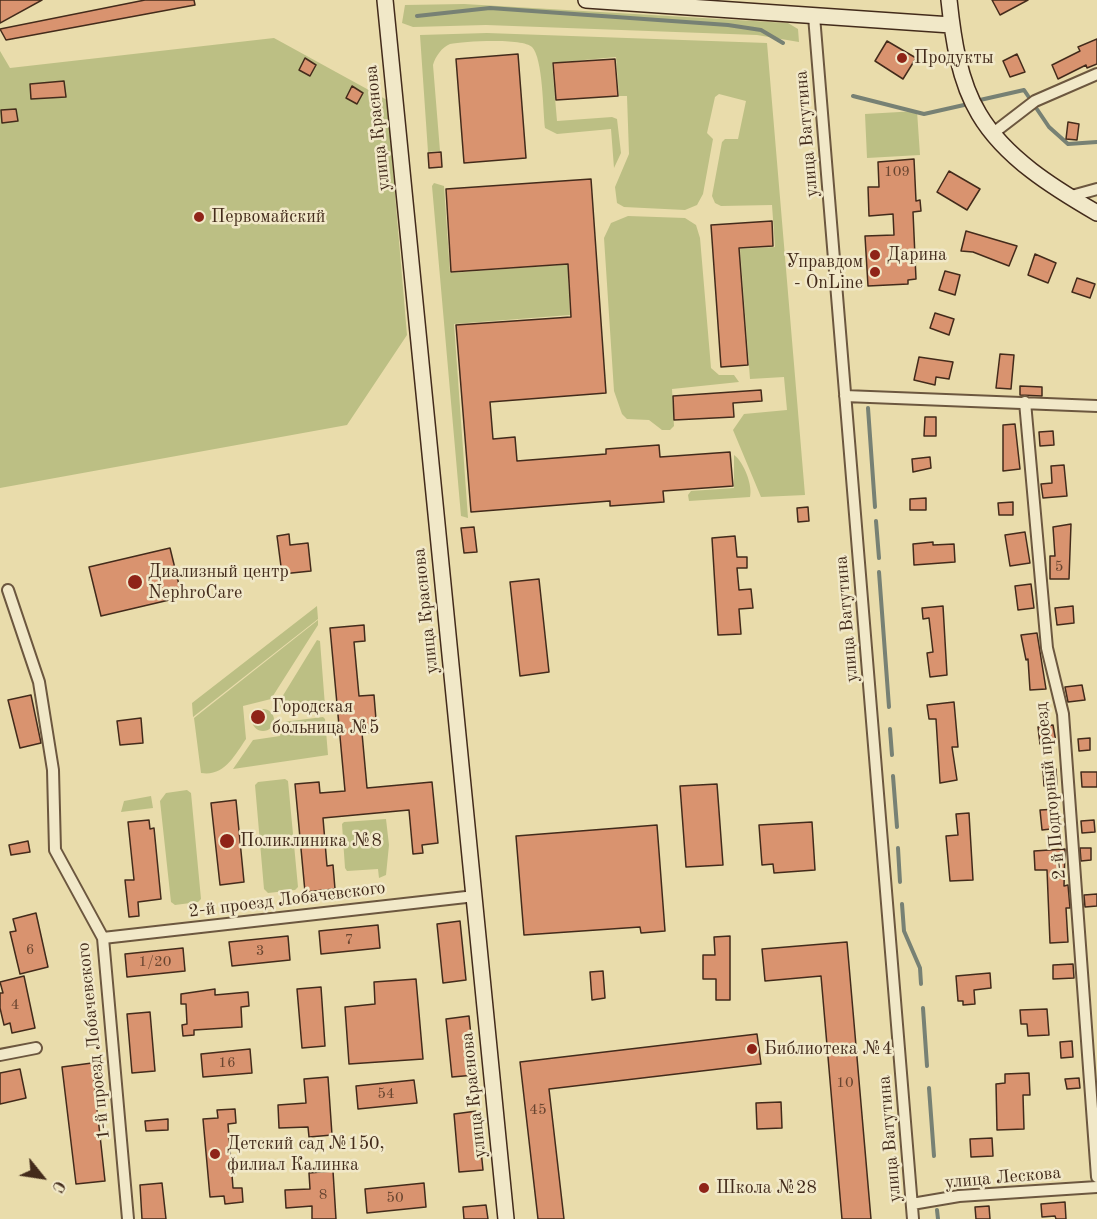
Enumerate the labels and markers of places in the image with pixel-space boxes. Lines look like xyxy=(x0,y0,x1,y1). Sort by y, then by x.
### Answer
place label: Продукты xyxy=(914,47,994,69)
marker: Продукты xyxy=(895,51,909,65)
place label: Первомайский xyxy=(211,206,326,228)
marker: Первомайский xyxy=(192,210,206,224)
place label: Дарина xyxy=(887,244,947,266)
marker: Дарина xyxy=(868,248,882,262)
place label: Управдом - OnLine xyxy=(786,251,863,294)
marker: Управдом - OnLine xyxy=(868,265,882,279)
place label: Диализный центр NephroCare xyxy=(148,561,289,604)
marker: Диализный центр NephroCare xyxy=(126,573,144,591)
place label: Городская больница №5 xyxy=(272,696,379,738)
marker: Городская больница №5 xyxy=(249,708,267,726)
place label: Поликлиника №8 xyxy=(240,830,382,852)
marker: Поликлиника №8 xyxy=(218,832,236,850)
place label: Библиотека №4 xyxy=(764,1038,892,1060)
marker: Библиотека №4 xyxy=(745,1042,759,1056)
place label: Детский сад №150, филиал Калинка xyxy=(227,1133,385,1176)
marker: Детский сад №150, филиал Калинка xyxy=(208,1147,222,1161)
place label: Школа №28 xyxy=(716,1177,817,1199)
marker: Школа №28 xyxy=(697,1181,711,1195)

